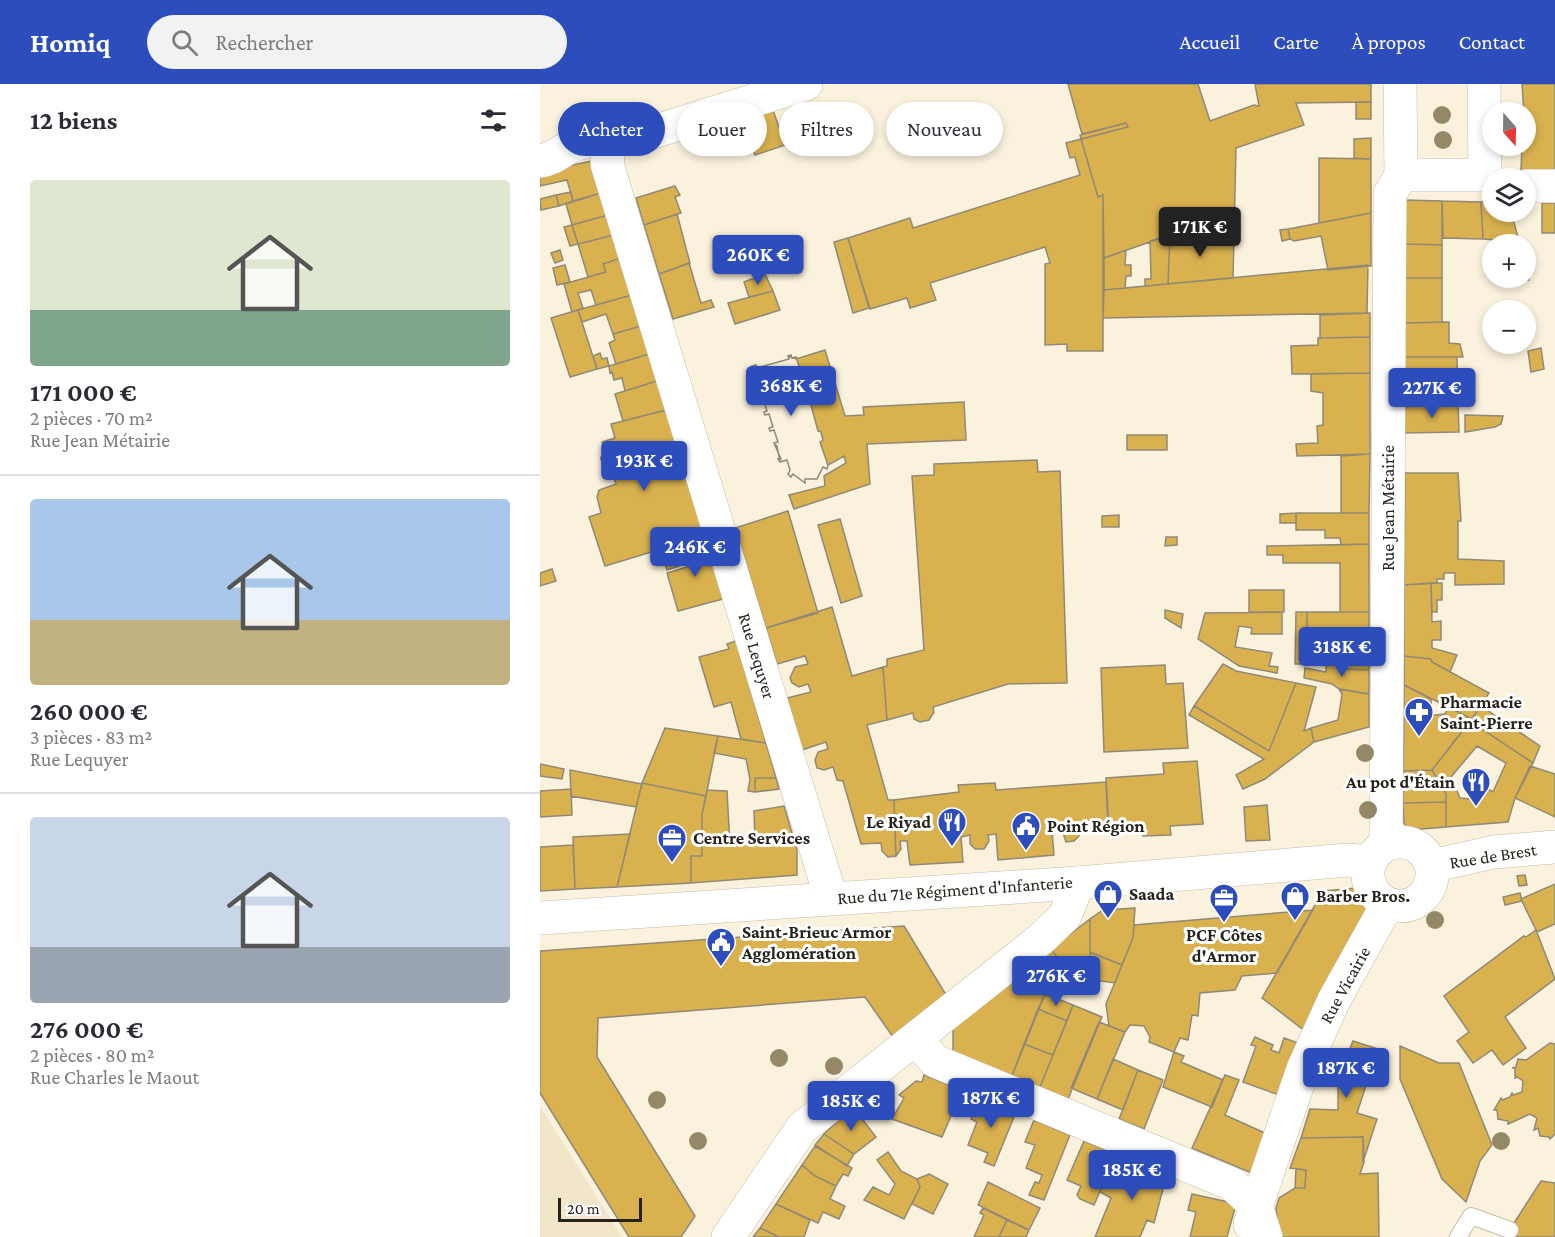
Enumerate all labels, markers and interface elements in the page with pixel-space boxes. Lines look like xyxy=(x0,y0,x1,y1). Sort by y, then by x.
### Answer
search box xyxy=(147,15,567,69)
icon: search xyxy=(168,26,201,59)
text: Homiq xyxy=(30,27,111,58)
text: Rechercher xyxy=(216,30,313,55)
text: Accueil xyxy=(1180,30,1240,54)
text: Carte xyxy=(1273,30,1319,54)
text: À propos xyxy=(1352,30,1426,54)
text: Contact xyxy=(1459,30,1525,54)
chip: Acheter xyxy=(558,102,665,156)
chip: Louer xyxy=(677,102,767,156)
chip: Filtres xyxy=(779,102,874,156)
chip: Nouveau xyxy=(886,102,1003,156)
north arrow xyxy=(1482,102,1536,156)
map controls xyxy=(1482,102,1536,354)
icon: filters xyxy=(477,104,510,137)
text: 12 biens xyxy=(30,106,117,135)
button: layers xyxy=(1482,168,1536,222)
pin: 171K € xyxy=(1151,207,1249,258)
text: 171K € xyxy=(1173,215,1227,237)
icon: home xyxy=(216,219,324,327)
button: + xyxy=(1482,234,1536,288)
pin: 260K € xyxy=(709,235,807,286)
text: 260K € xyxy=(726,243,790,265)
button: − xyxy=(1482,300,1536,354)
pin: 368K € xyxy=(742,366,840,417)
pin: 227K € xyxy=(1383,368,1481,419)
text: 368K € xyxy=(760,374,822,396)
text: 227K € xyxy=(1402,376,1462,398)
text: 171 000 € xyxy=(30,378,137,407)
text: 2 pièces · 70 m² xyxy=(30,407,153,429)
text: Rue Jean Métairie xyxy=(30,429,170,451)
pin: 193K € xyxy=(595,441,693,492)
street label: Rue Jean Métairie xyxy=(1378,445,1398,571)
text: 193K € xyxy=(615,449,673,471)
pin: 246K € xyxy=(646,527,744,578)
text: 246K € xyxy=(664,535,726,557)
icon: home xyxy=(216,538,324,646)
street label: Rue Lequyer xyxy=(734,611,780,702)
pin: 318K € xyxy=(1293,627,1391,678)
text: 318K € xyxy=(1313,635,1371,657)
place label: Pharmacie Saint-Pierre xyxy=(1440,692,1533,733)
pharmacy icon: Pharmacie Saint-Pierre xyxy=(1403,696,1435,738)
text: 260 000 € xyxy=(30,697,148,726)
text: 3 pièces · 83 m² xyxy=(30,726,152,748)
text: Rue Lequyer xyxy=(30,748,129,770)
restaurant icon: Au pot d'Étain xyxy=(1460,766,1492,808)
place label: Au pot d'Étain xyxy=(1345,772,1456,792)
restaurant icon: Le Riyad xyxy=(936,806,968,848)
public building icon: Point Région xyxy=(1010,810,1042,852)
place label: Le Riyad xyxy=(866,812,931,832)
place label: Point Région xyxy=(1047,816,1145,836)
office icon: Centre Services xyxy=(656,822,688,864)
place label: Centre Services xyxy=(693,828,810,848)
street label: Rue de Brest xyxy=(1448,839,1539,873)
icon: home xyxy=(216,856,324,964)
street label: Rue du 71e Régiment d'Infanterie xyxy=(837,872,1073,908)
shop icon: Saada xyxy=(1092,878,1124,920)
shop icon: Barber Bros. xyxy=(1279,880,1311,922)
office icon: PCF Côtes d'Armor xyxy=(1208,882,1240,924)
place label: Saada xyxy=(1129,884,1174,904)
place label: Barber Bros. xyxy=(1316,886,1410,906)
place label: Saint-Brieuc Armor Agglomération xyxy=(741,922,891,963)
place label: PCF Côtes d'Armor xyxy=(1186,925,1262,966)
public building icon: Saint-Brieuc Armor Agglomération xyxy=(705,926,737,968)
street label: Rue Vicairie xyxy=(1316,943,1374,1027)
pin: 276K € xyxy=(1007,956,1105,1007)
text: 276K € xyxy=(1026,964,1086,986)
text: 276 000 € xyxy=(30,1015,143,1044)
text: 2 pièces · 80 m² xyxy=(30,1044,155,1066)
pin: 187K € xyxy=(1297,1048,1395,1099)
text: 187K € xyxy=(1317,1056,1375,1078)
text: Rue Charles le Maout xyxy=(30,1066,199,1088)
pin: 187K € xyxy=(942,1078,1040,1129)
pin: 185K € xyxy=(802,1081,900,1132)
text: 187K € xyxy=(962,1086,1020,1108)
text: 185K € xyxy=(822,1089,880,1111)
pin: 185K € xyxy=(1083,1150,1181,1201)
text: 185K € xyxy=(1103,1158,1161,1180)
scale bar xyxy=(558,1195,642,1222)
text: 20 m xyxy=(567,1200,600,1217)

